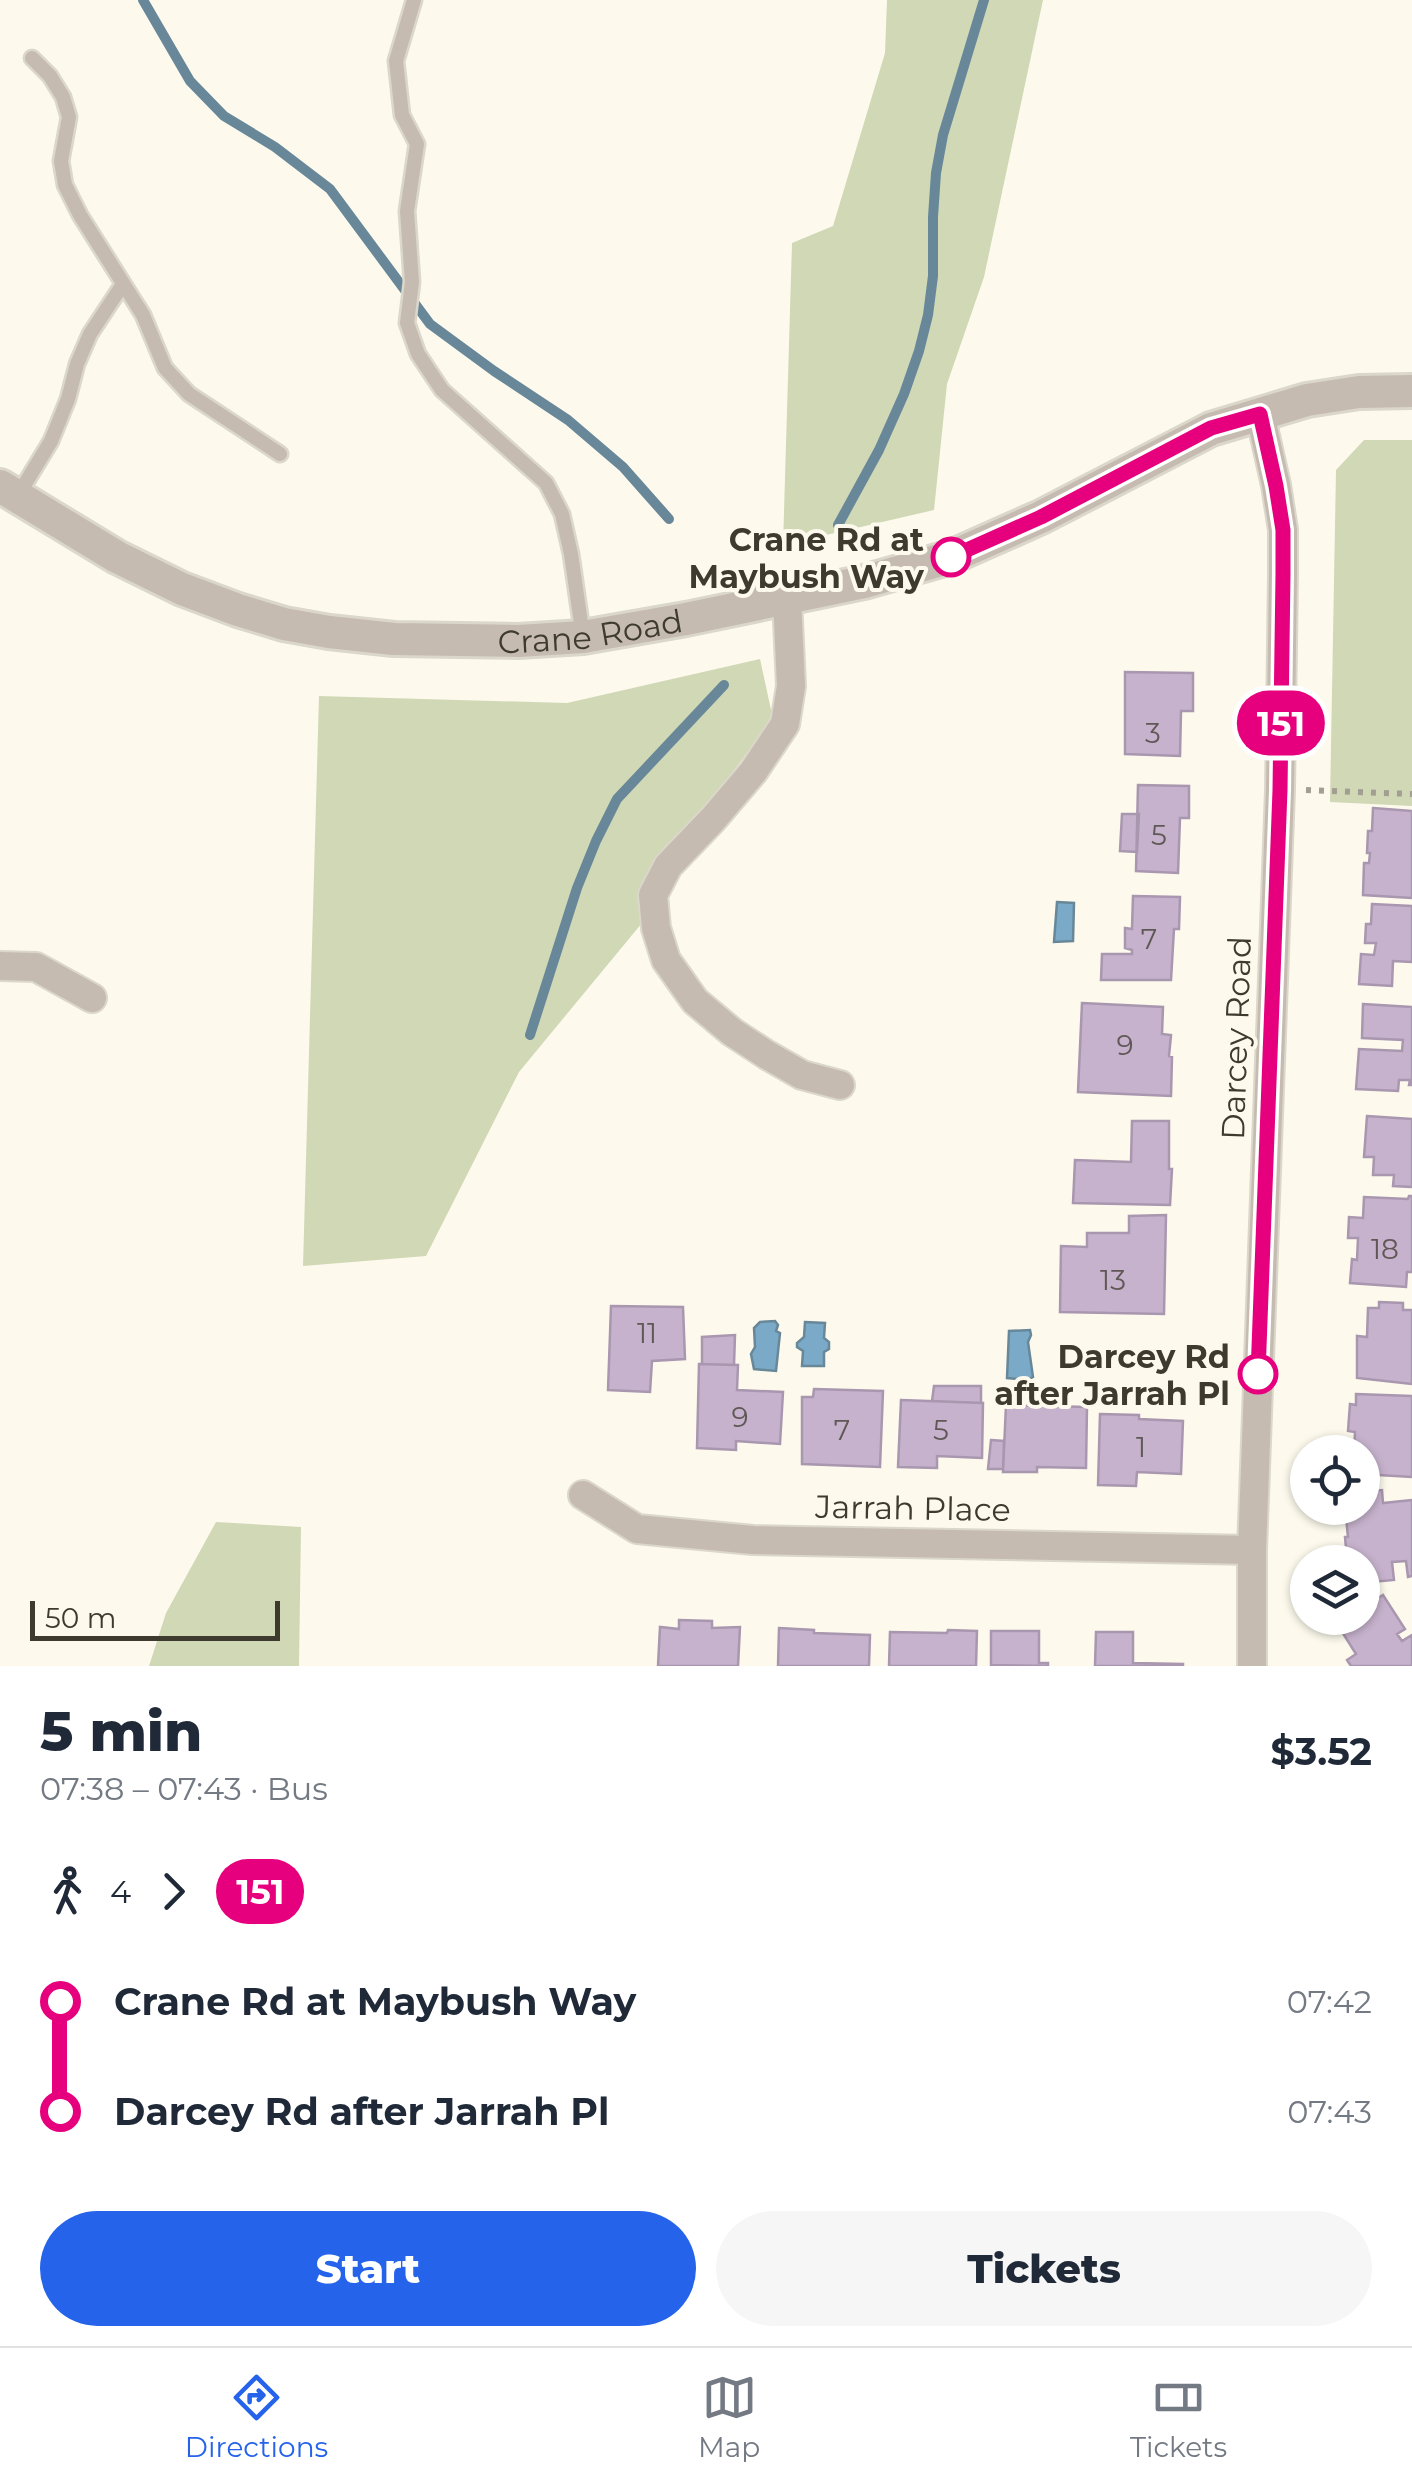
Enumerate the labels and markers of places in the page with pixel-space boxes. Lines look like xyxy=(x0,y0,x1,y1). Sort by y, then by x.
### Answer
place label: Crane Rd at Maybush Way xyxy=(689,520,925,596)
marker: Crane Rd at Maybush Way xyxy=(932,538,970,576)
place label: Darcey Rd after Jarrah Pl xyxy=(994,1337,1230,1413)
marker: Darcey Rd after Jarrah Pl xyxy=(1239,1355,1277,1393)

